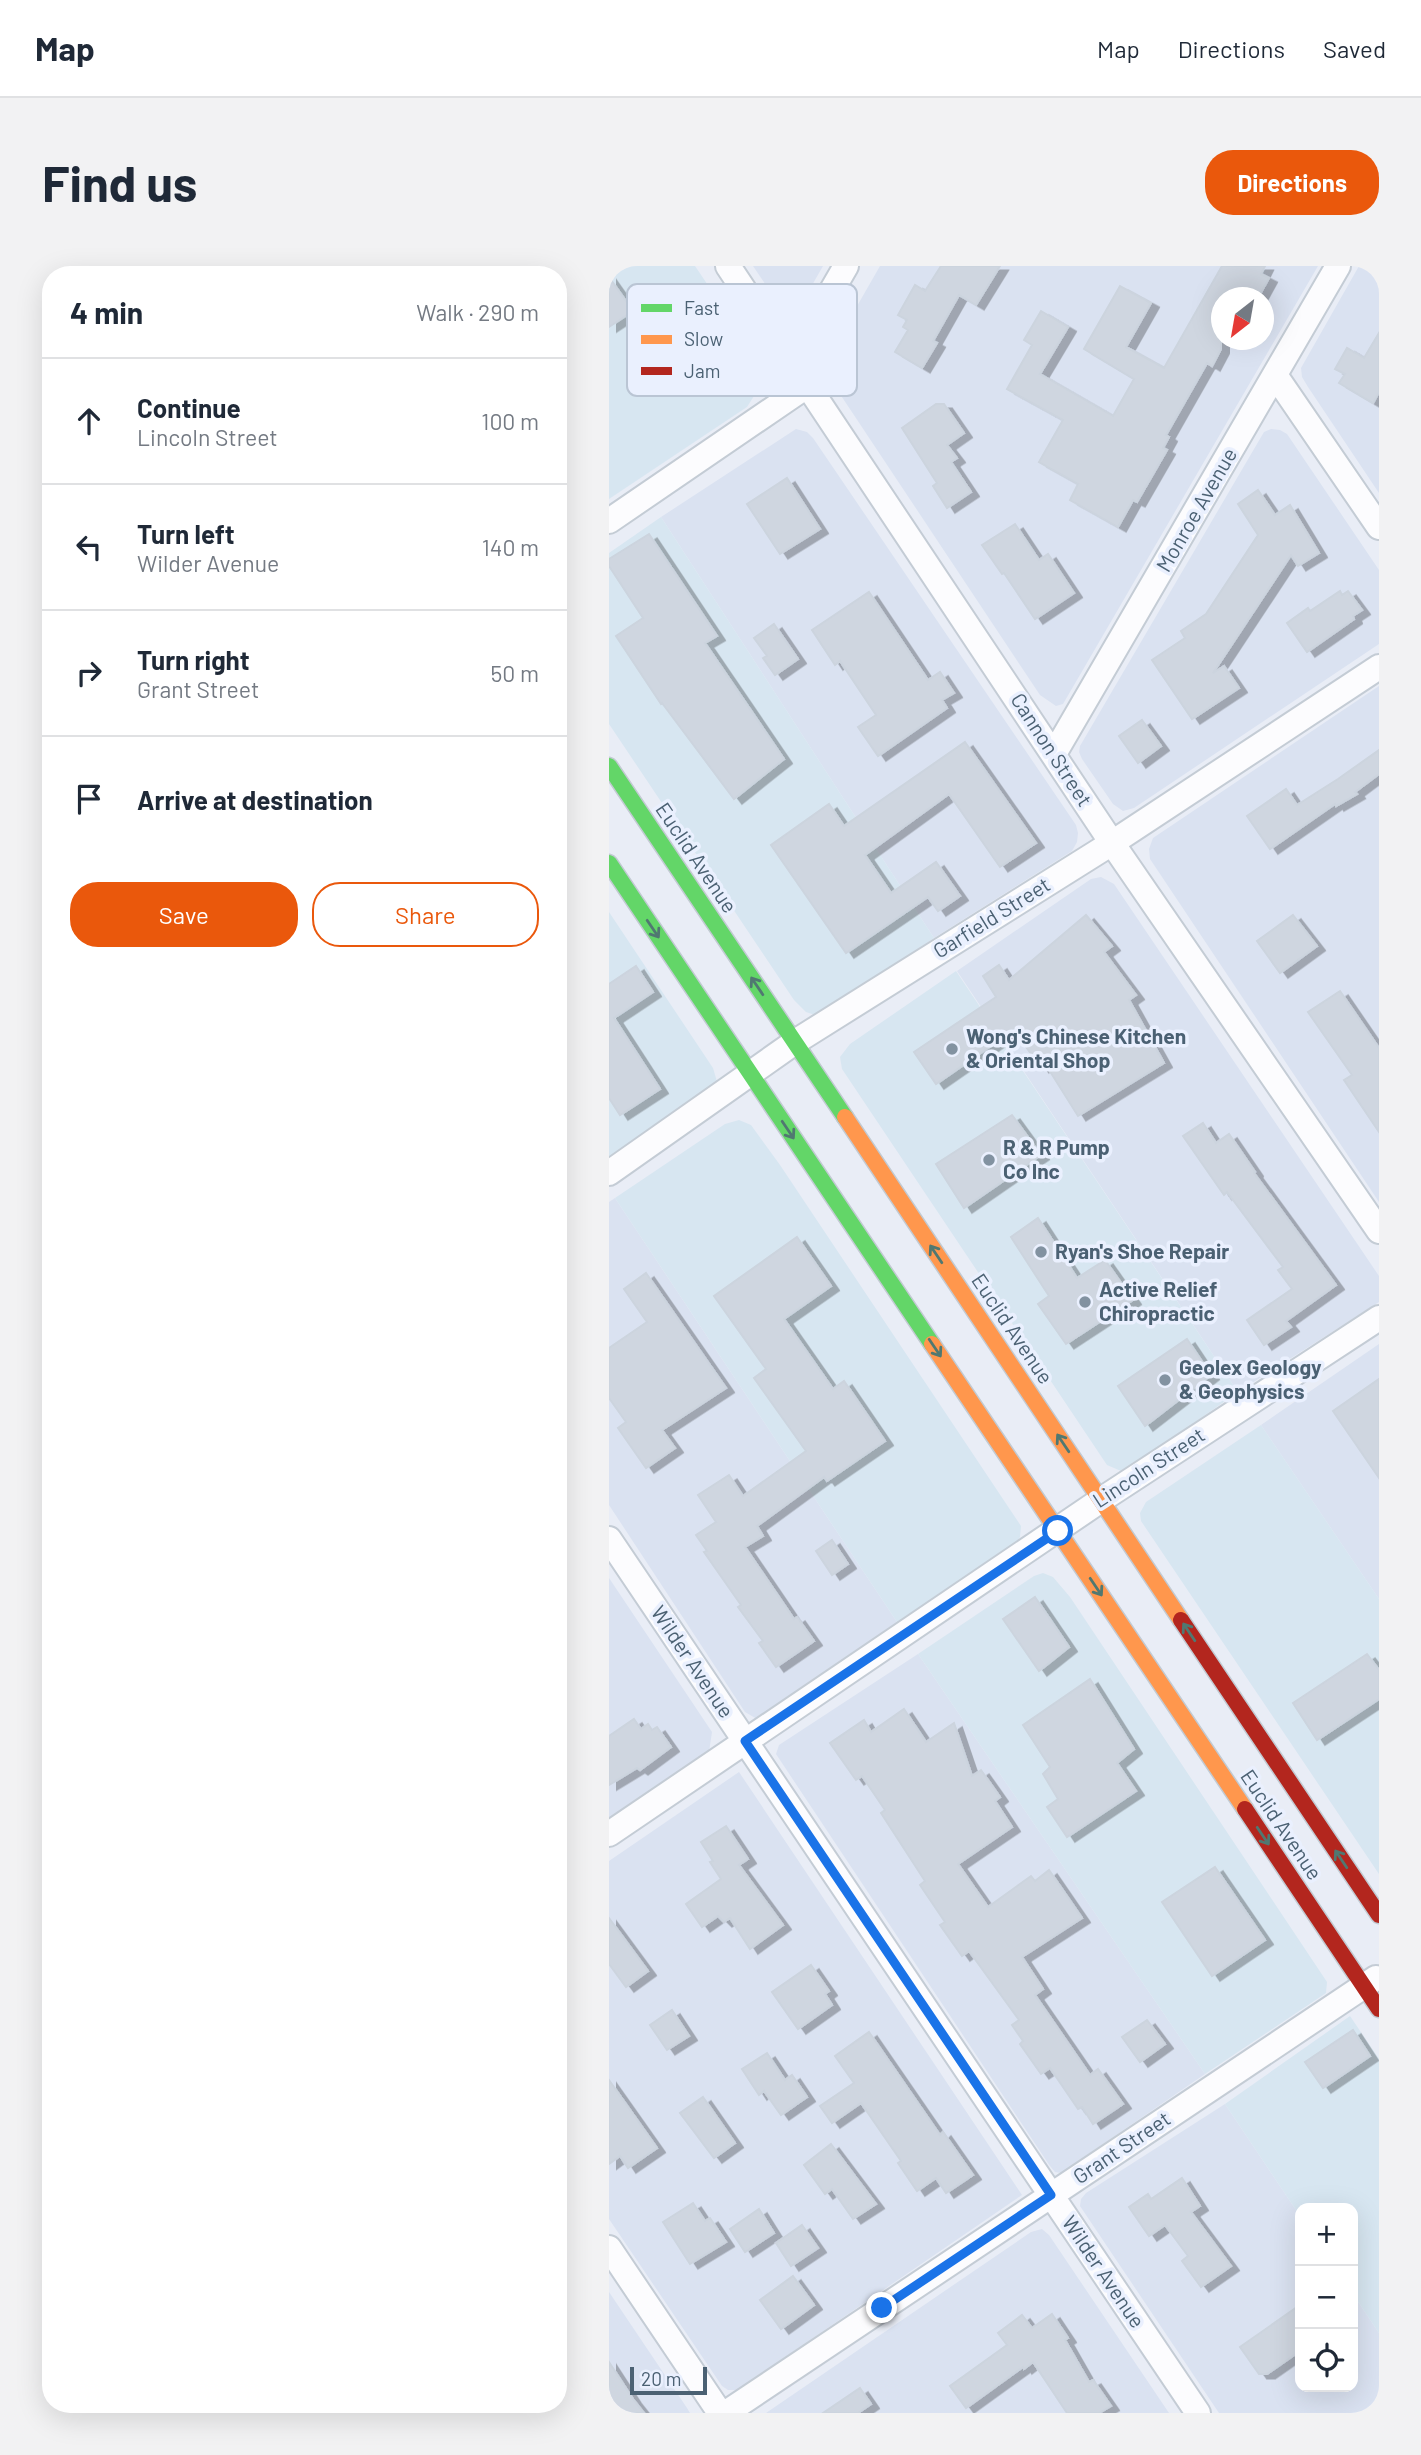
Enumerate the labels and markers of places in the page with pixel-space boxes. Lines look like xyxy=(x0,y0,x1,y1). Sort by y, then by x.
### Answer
place label: Wong's Chinese Kitchen & Oriental Shop xyxy=(966,1023,1186,1072)
marker: Wong's Chinese Kitchen & Oriental Shop xyxy=(944,1041,960,1057)
place label: R & R Pump Co Inc xyxy=(1003,1134,1110,1183)
marker: R & R Pump Co Inc xyxy=(981,1152,997,1168)
place label: Ryan's Shoe Repair xyxy=(1055,1238,1229,1263)
marker: Ryan's Shoe Repair xyxy=(1033,1244,1049,1260)
place label: Active Relief Chiropractic xyxy=(1099,1276,1217,1325)
marker: Active Relief Chiropractic xyxy=(1077,1294,1093,1310)
place label: Geolex Geology & Geophysics xyxy=(1179,1354,1322,1403)
marker: Geolex Geology & Geophysics xyxy=(1157,1372,1173,1388)

